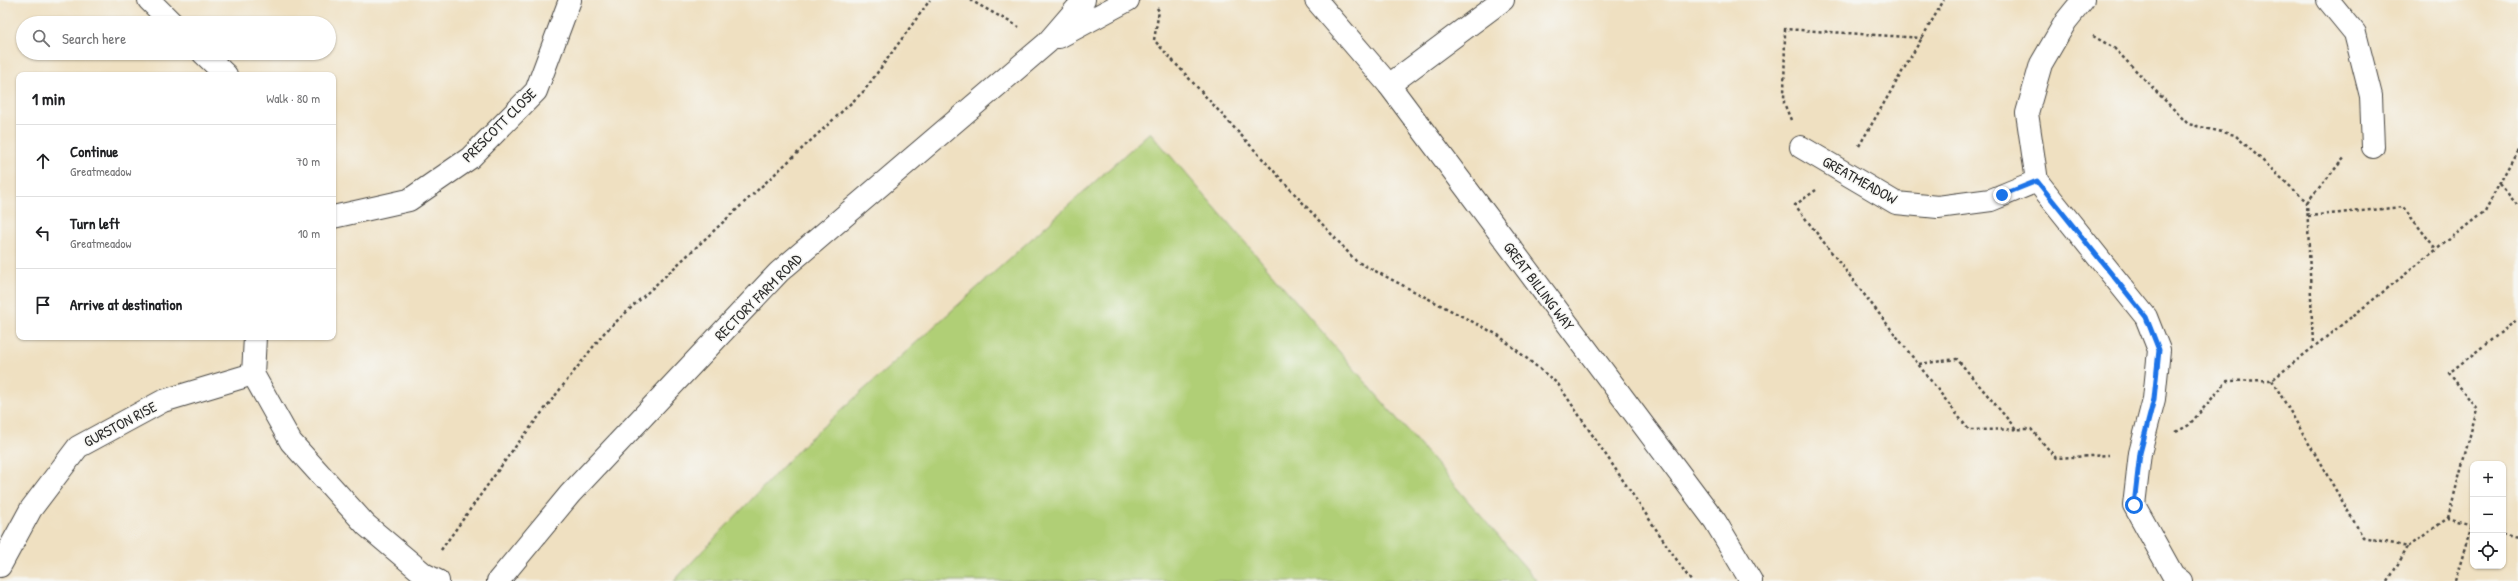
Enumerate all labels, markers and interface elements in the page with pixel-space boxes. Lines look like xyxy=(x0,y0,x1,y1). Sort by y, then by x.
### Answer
search box xyxy=(16,16,336,60)
icon: search xyxy=(30,27,52,49)
text: Search here xyxy=(62,28,126,49)
street label: PRESCOTT CLOSE xyxy=(457,83,541,167)
text: 1 min xyxy=(32,87,65,110)
text: Walk · 80 m xyxy=(266,89,320,107)
text: Continue xyxy=(70,141,118,162)
icon: ahead xyxy=(32,150,54,172)
street label: GREATMEADOW xyxy=(1819,151,1902,210)
text: 70 m xyxy=(296,152,320,170)
text: Greatmeadow xyxy=(70,162,131,180)
route end xyxy=(1993,186,2011,204)
text: Turn left xyxy=(70,213,120,234)
icon: left xyxy=(32,222,54,244)
text: 10 m xyxy=(298,224,320,242)
text: Greatmeadow xyxy=(70,234,131,252)
street label: GREAT BILLING WAY xyxy=(1499,237,1580,335)
street label: RECTORY FARM ROAD xyxy=(710,248,807,345)
icon: arrive xyxy=(32,294,54,316)
text: Arrive at destination xyxy=(70,294,182,315)
street label: GURSTON RISE xyxy=(80,396,160,452)
map controls xyxy=(2470,461,2506,569)
button: + xyxy=(2470,461,2506,497)
route start xyxy=(2125,496,2143,514)
button: − xyxy=(2470,497,2506,533)
button: locate xyxy=(2470,533,2506,569)

